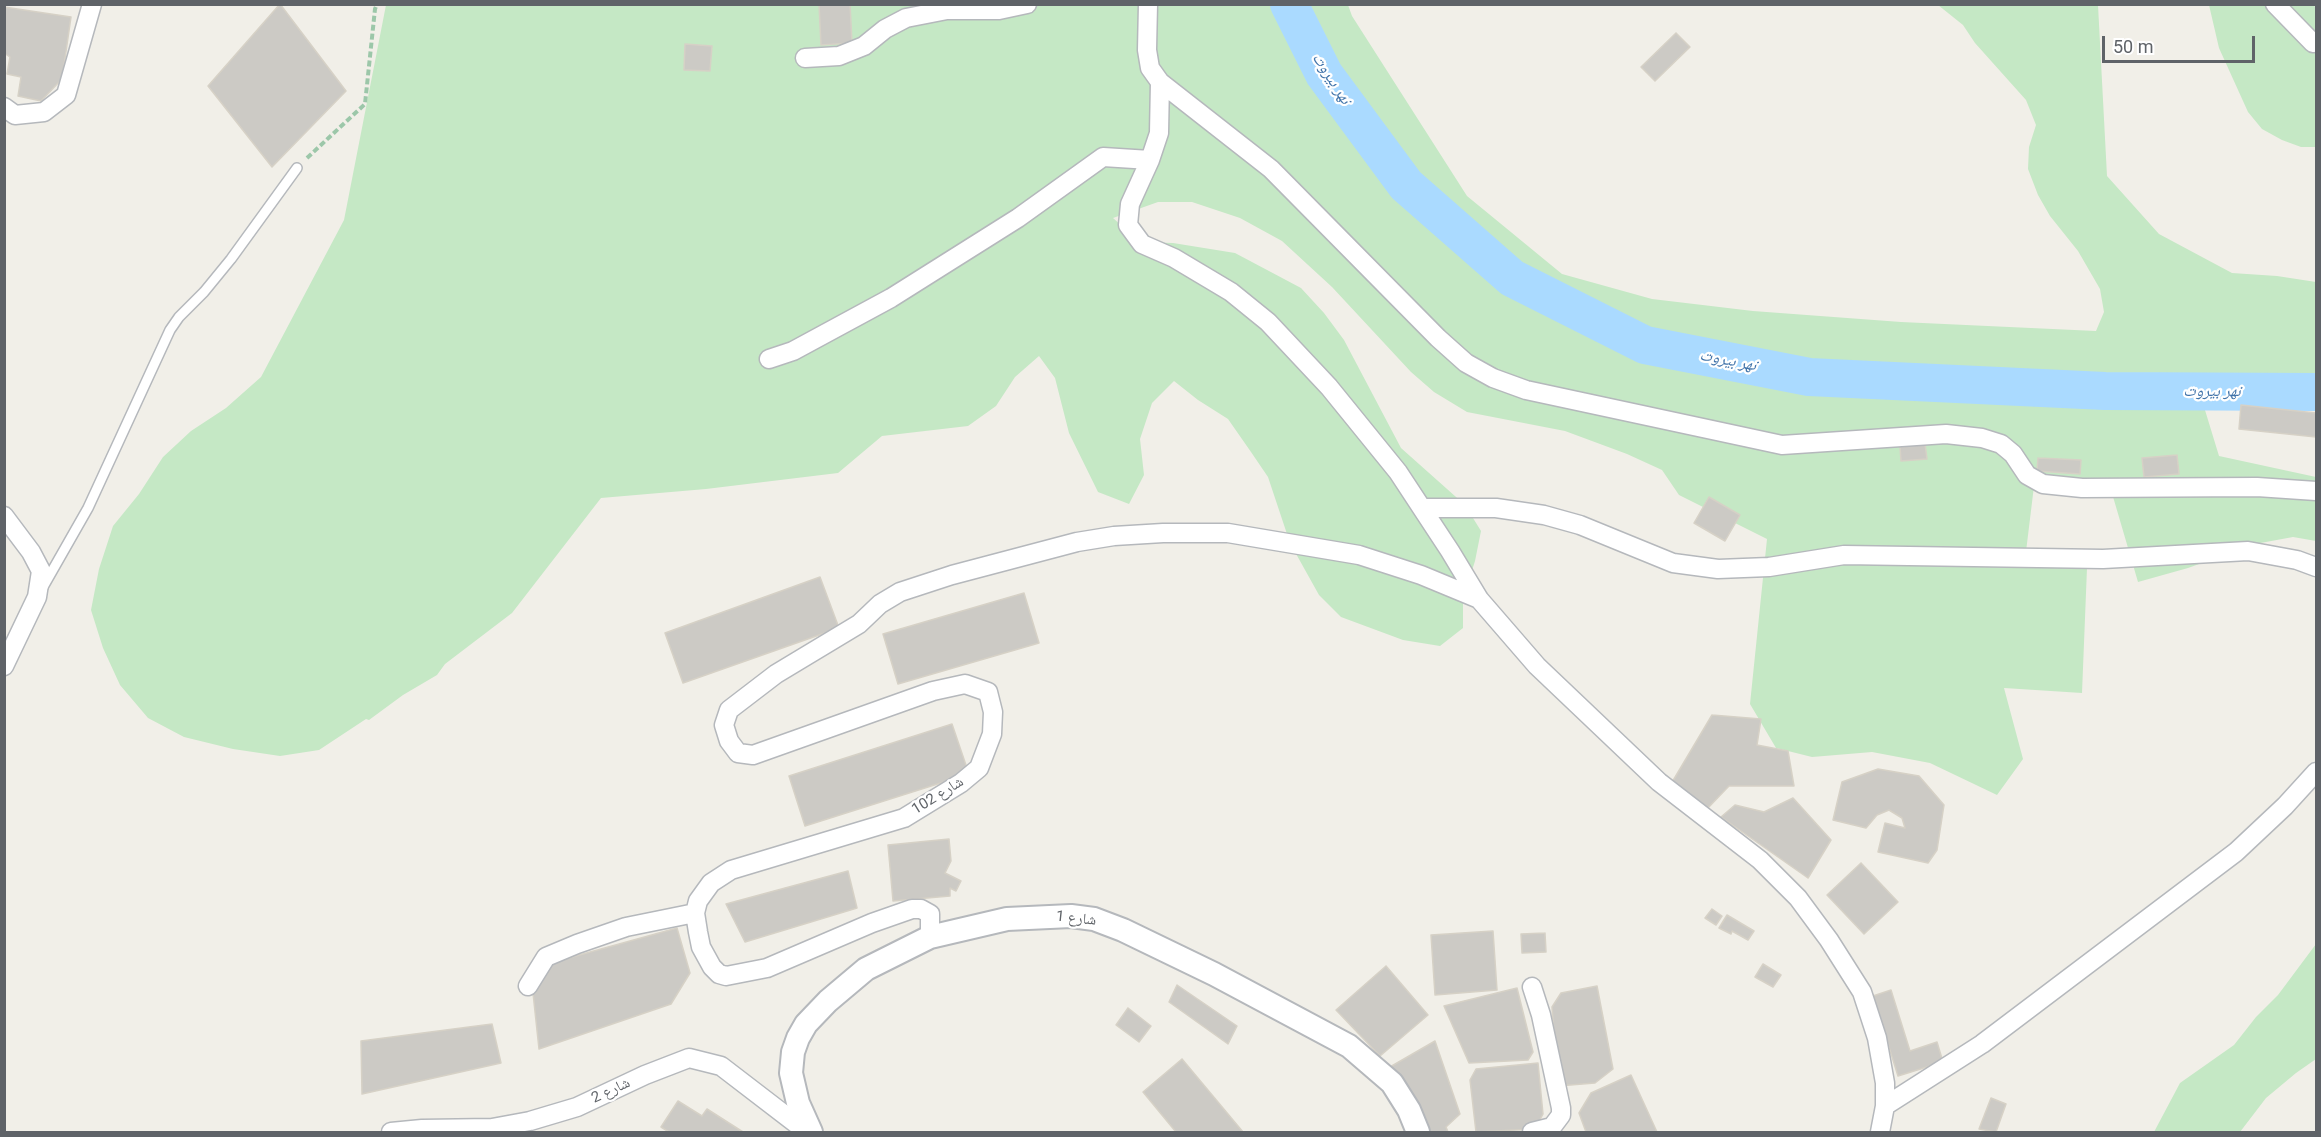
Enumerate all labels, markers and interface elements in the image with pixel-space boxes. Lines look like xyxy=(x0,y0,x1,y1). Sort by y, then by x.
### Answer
scale bar xyxy=(2105,24,2258,62)
text: 50 m xyxy=(2113,36,2153,57)
water label: نهر بيروت xyxy=(1307,50,1355,108)
water label: نهر بيروت xyxy=(1698,346,1758,376)
water label: نهر بيروت xyxy=(2183,382,2241,402)
street label: شارع 102 xyxy=(909,773,967,819)
street label: شارع 1 xyxy=(1055,908,1097,930)
street label: شارع 2 xyxy=(589,1074,633,1108)

